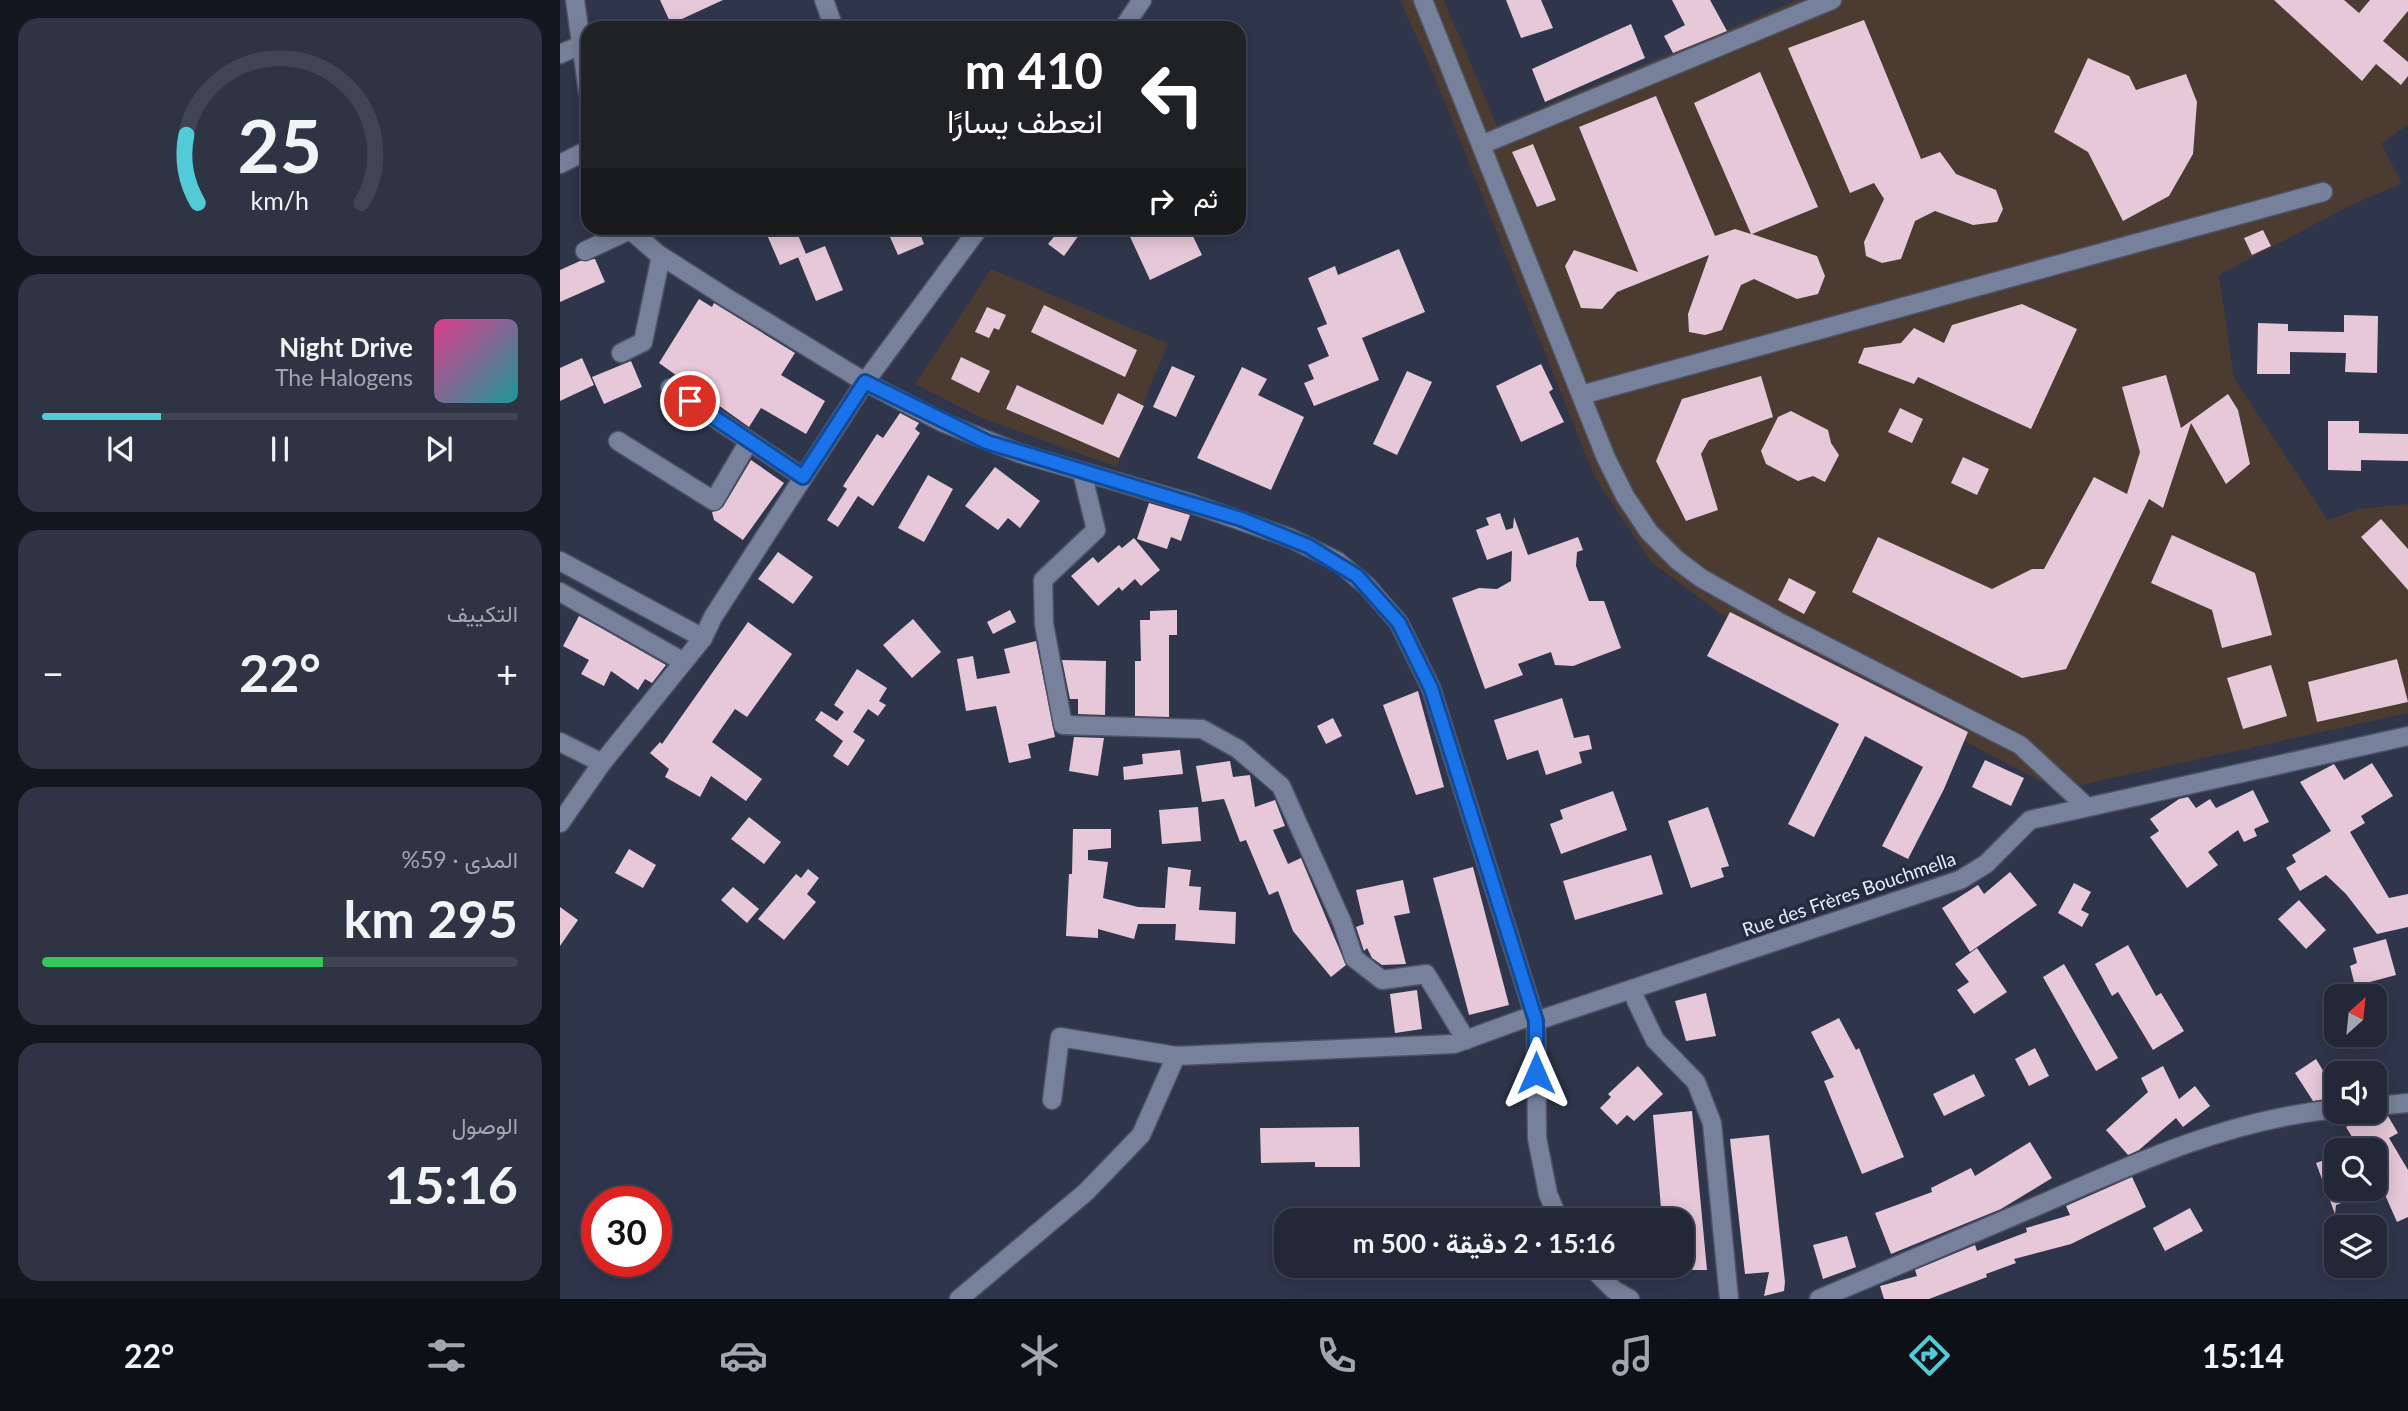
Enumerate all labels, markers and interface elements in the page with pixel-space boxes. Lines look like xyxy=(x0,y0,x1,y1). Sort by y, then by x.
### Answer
text: 410 m xyxy=(965,41,1103,99)
icon: left xyxy=(1127,49,1218,140)
text: 25 xyxy=(238,101,322,189)
text: انعطف يسارًا xyxy=(947,101,1103,140)
icon: right xyxy=(1142,182,1180,220)
text: ثم xyxy=(1194,182,1218,214)
text: km/h xyxy=(251,185,309,215)
text: Night Drive xyxy=(279,331,413,363)
text: The Halogens xyxy=(275,363,413,391)
pin xyxy=(660,371,720,431)
icon: arrive xyxy=(671,382,709,420)
icon: previous xyxy=(102,430,140,468)
icon: pause xyxy=(261,430,299,468)
icon: next xyxy=(420,430,458,468)
text: التكييف xyxy=(447,599,518,627)
text: 22° xyxy=(239,641,321,703)
text: − xyxy=(42,650,64,696)
text: + xyxy=(496,650,518,696)
text: المدى · 59% xyxy=(402,845,518,873)
street label: Rue des Frères Bouchmella xyxy=(1739,846,1959,941)
text: 295 km xyxy=(344,887,518,949)
north arrow xyxy=(2324,984,2387,1046)
map controls xyxy=(2324,984,2387,1278)
position arrow xyxy=(1499,1036,1573,1110)
button: sound xyxy=(2324,1061,2387,1124)
text: الوصول xyxy=(452,1111,518,1139)
button: search xyxy=(2324,1138,2387,1201)
text: 15:16 xyxy=(384,1153,518,1215)
speed limit sign: 30 xyxy=(581,1186,672,1277)
button: layers xyxy=(2324,1215,2387,1278)
text: 15:16 · 2 دقيقة · 500 m xyxy=(1353,1227,1615,1259)
icon: filters xyxy=(422,1331,471,1380)
icon: car xyxy=(719,1331,768,1380)
icon: climate xyxy=(1015,1331,1064,1380)
icon: phone xyxy=(1312,1331,1361,1380)
icon: music xyxy=(1608,1331,1657,1380)
icon: directions xyxy=(1905,1331,1954,1380)
text: 22° xyxy=(124,1336,174,1375)
text: 15:14 xyxy=(2202,1336,2284,1375)

